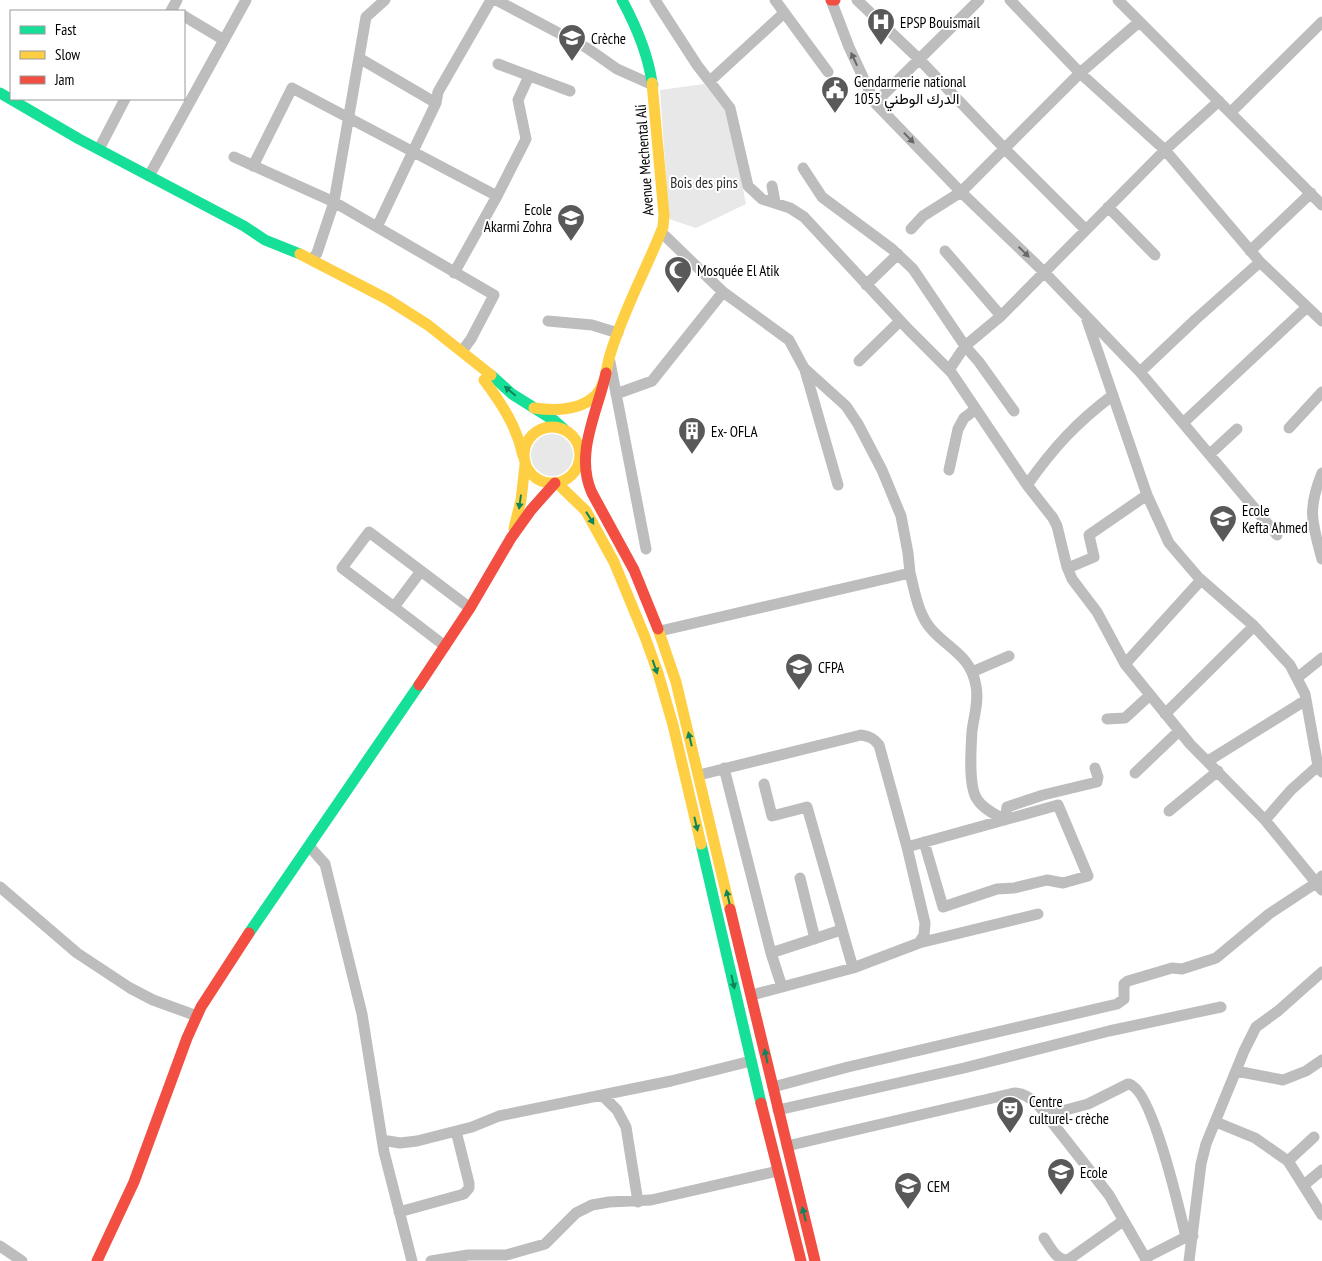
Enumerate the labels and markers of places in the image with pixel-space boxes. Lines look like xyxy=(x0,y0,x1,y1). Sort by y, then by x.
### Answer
hospital icon: EPSP Bouismail xyxy=(866,7,896,46)
place label: EPSP Bouismail xyxy=(900,13,980,32)
school or university icon: Crèche xyxy=(557,23,587,62)
place label: Crèche xyxy=(591,29,626,48)
place label: Gendarmerie national 1055 الدرك الوطني xyxy=(854,72,966,112)
public building icon: Gendarmerie national 1055 الدرك الوطني xyxy=(820,75,850,114)
place label: Ecole Akarmi Zohra xyxy=(484,200,552,236)
school or university icon: Ecole Akarmi Zohra xyxy=(556,203,586,242)
mosque icon: Mosquée El Atik xyxy=(663,255,693,294)
place label: Mosquée El Atik xyxy=(697,261,780,280)
building icon: Ex- OFLA xyxy=(677,416,707,455)
place label: Ex- OFLA xyxy=(711,422,758,441)
place label: Ecole Kefta Ahmed xyxy=(1242,501,1308,537)
school or university icon: Ecole Kefta Ahmed xyxy=(1208,504,1238,543)
school or university icon: CFPA xyxy=(784,652,814,691)
place label: CFPA xyxy=(818,658,845,677)
place label: Centre culturel- crèche xyxy=(1029,1092,1109,1128)
theatre icon: Centre culturel- crèche xyxy=(995,1095,1025,1134)
school or university icon: Ecole xyxy=(1046,1157,1076,1196)
place label: Ecole xyxy=(1080,1163,1108,1182)
school or university icon: CEM xyxy=(893,1171,923,1210)
place label: CEM xyxy=(927,1177,950,1196)

